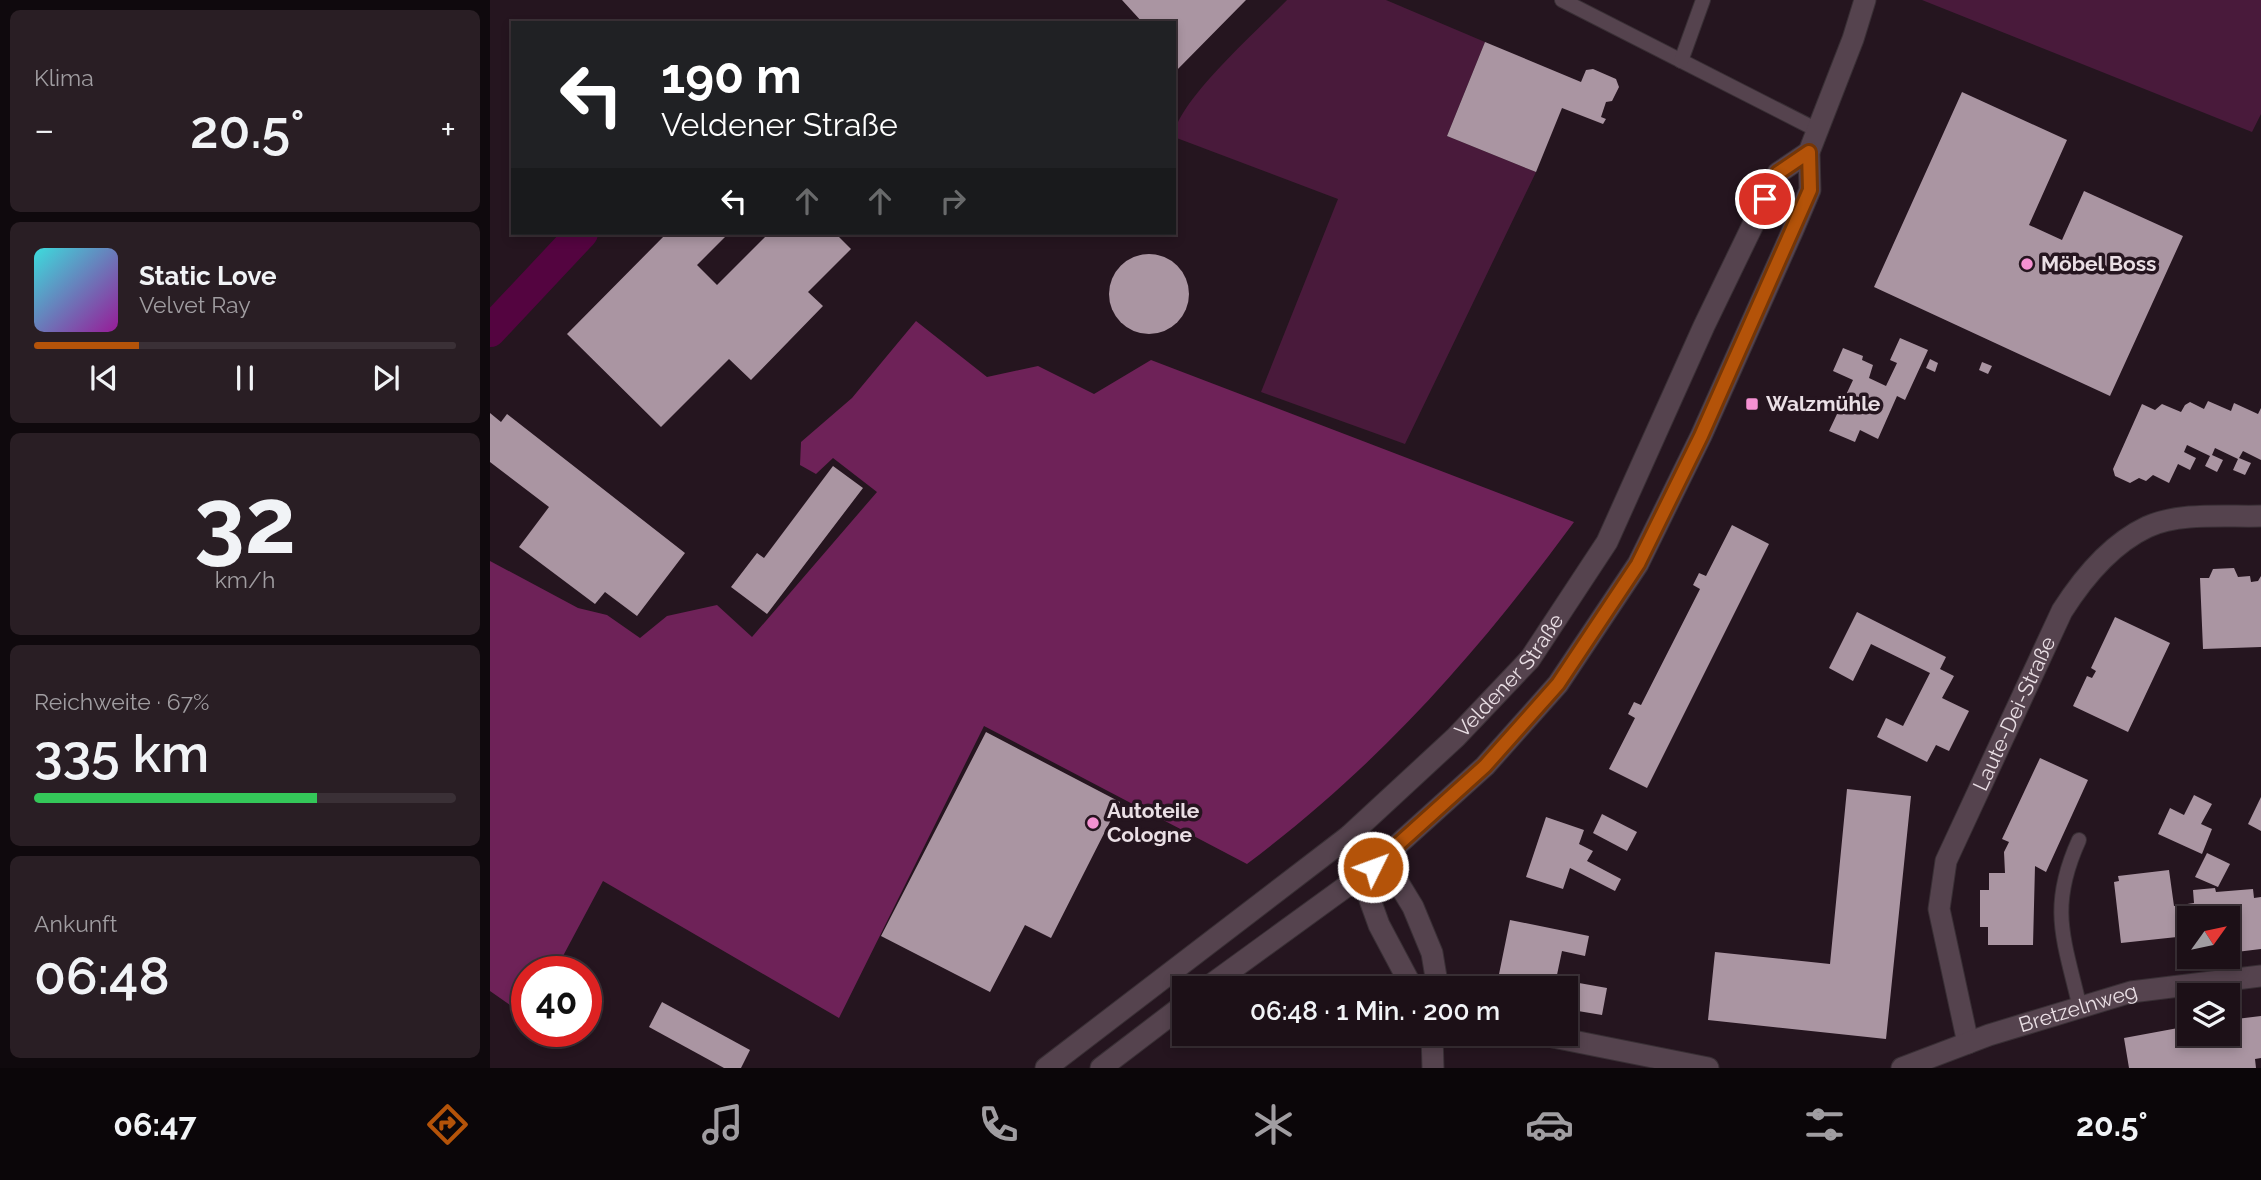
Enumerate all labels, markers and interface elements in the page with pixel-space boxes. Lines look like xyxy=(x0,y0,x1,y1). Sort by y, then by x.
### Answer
text: 190 m xyxy=(661,47,802,104)
icon: left xyxy=(546,49,637,140)
text: Klima xyxy=(34,64,94,91)
text: 20.5° xyxy=(190,99,305,160)
text: Veldener Straße xyxy=(661,106,898,143)
text: − xyxy=(34,107,54,152)
text: + xyxy=(440,107,456,152)
pin xyxy=(1735,169,1795,229)
icon: arrive xyxy=(1746,180,1784,218)
icon: left xyxy=(715,182,753,220)
icon: ahead xyxy=(788,182,826,220)
icon: ahead xyxy=(861,182,899,220)
icon: right xyxy=(934,182,972,220)
place label: Möbel Boss xyxy=(2041,251,2156,276)
marker: Möbel Boss xyxy=(2019,256,2035,272)
text: Static Love xyxy=(139,261,277,291)
text: Velvet Ray xyxy=(139,291,251,318)
icon: previous xyxy=(85,359,123,397)
icon: pause xyxy=(226,359,264,397)
icon: next xyxy=(367,359,405,397)
place label: Walzmühle xyxy=(1766,391,1881,416)
marker: Walzmühle xyxy=(1744,396,1760,412)
text: 32 xyxy=(194,467,296,574)
text: km/h xyxy=(215,566,275,593)
street label: Veldener Straße xyxy=(1449,609,1569,742)
street label: Laute-Dei-Straße xyxy=(1967,632,2060,795)
text: Reichweite · 67% xyxy=(34,688,209,715)
text: 335 km xyxy=(34,723,209,784)
place label: Autoteile Cologne xyxy=(1107,798,1200,847)
marker: Autoteile Cologne xyxy=(1085,815,1101,831)
position arrow xyxy=(1336,830,1410,904)
north arrow xyxy=(2177,906,2240,970)
map controls xyxy=(2177,906,2240,1046)
text: Ankunft xyxy=(34,910,117,937)
text: 06:48 xyxy=(34,945,170,1006)
speed limit sign: 40 xyxy=(511,956,602,1047)
street label: Bretzelnweg xyxy=(2016,978,2140,1037)
button: layers xyxy=(2177,983,2240,1046)
text: 06:48 · 1 Min. · 200 m xyxy=(1250,996,1500,1026)
icon: directions xyxy=(423,1100,472,1149)
icon: music xyxy=(698,1100,747,1149)
icon: phone xyxy=(974,1100,1023,1149)
icon: climate xyxy=(1249,1100,1298,1149)
icon: car xyxy=(1525,1100,1574,1149)
icon: filters xyxy=(1800,1100,1849,1149)
text: 06:47 xyxy=(113,1106,196,1143)
text: 20.5° xyxy=(2076,1106,2148,1143)

